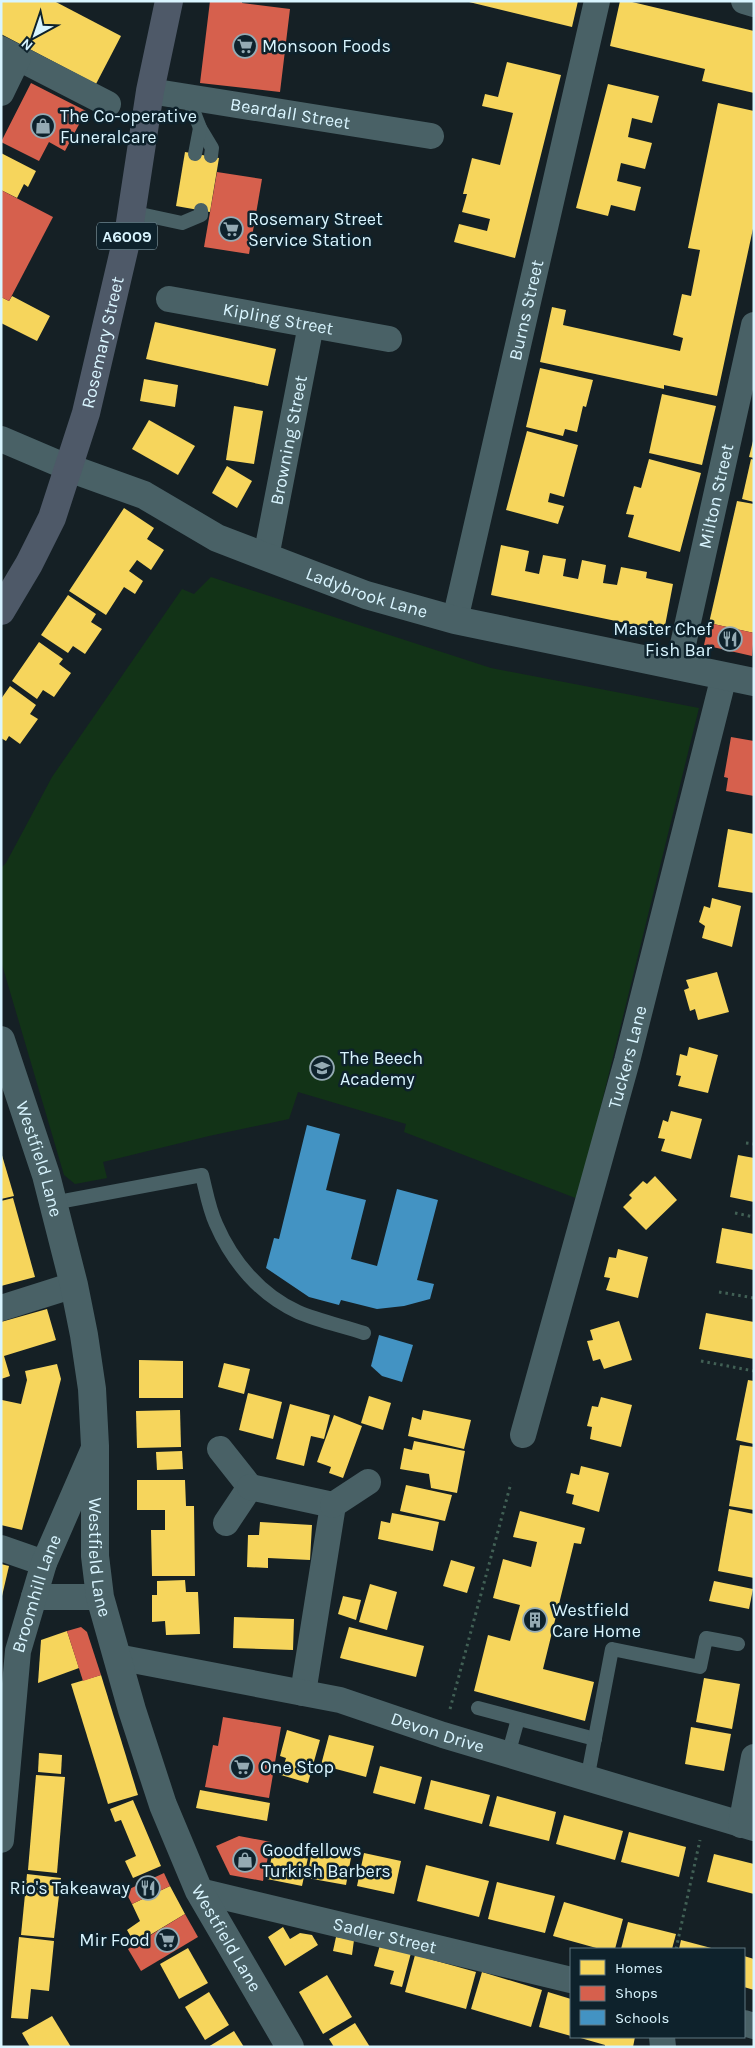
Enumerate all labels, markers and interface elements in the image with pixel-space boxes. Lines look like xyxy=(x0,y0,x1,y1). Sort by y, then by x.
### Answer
north arrow xyxy=(10,10,60,60)
supermarket icon: Monsoon Foods xyxy=(232,33,258,59)
text: N xyxy=(18,35,36,54)
place label: Monsoon Foods xyxy=(262,35,391,57)
street label: Beardall Street xyxy=(229,93,352,134)
place label: The Co-operative Funeralcare xyxy=(60,105,197,148)
shop icon: The Co-operative Funeralcare xyxy=(30,113,56,139)
place label: Rosemary Street Service Station xyxy=(248,208,383,251)
supermarket icon: Rosemary Street Service Station xyxy=(218,216,244,242)
road number: A6009 xyxy=(97,222,157,250)
street label: Burns Street xyxy=(504,257,548,363)
street label: Rosemary Street xyxy=(76,274,129,411)
street label: Kipling Street xyxy=(221,298,336,340)
street label: Browning Street xyxy=(265,373,312,507)
street label: Milton Street xyxy=(694,441,738,551)
street label: Ladybrook Lane xyxy=(303,562,430,623)
place label: Master Chef Fish Bar xyxy=(613,618,713,661)
restaurant icon: Master Chef Fish Bar xyxy=(717,626,743,652)
street label: Tuckers Lane xyxy=(603,1003,652,1111)
place label: The Beech Academy xyxy=(340,1047,423,1090)
school or university icon: The Beech Academy xyxy=(309,1055,335,1081)
street label: Westfield Lane xyxy=(11,1098,67,1219)
street label: Westfield Lane xyxy=(84,1497,116,1620)
street label: Broomhill Lane xyxy=(7,1531,66,1655)
place label: Westfield Care Home xyxy=(552,1599,641,1642)
building icon: Westfield Care Home xyxy=(522,1607,548,1633)
street label: Devon Drive xyxy=(388,1707,487,1758)
supermarket icon: One Stop xyxy=(229,1754,255,1780)
place label: One Stop xyxy=(260,1756,334,1778)
place label: Goodfellows Turkish Barbers xyxy=(262,1839,391,1882)
shop icon: Goodfellows Turkish Barbers xyxy=(232,1847,258,1873)
restaurant icon: Rio's Takeaway xyxy=(135,1875,161,1901)
place label: Rio's Takeaway xyxy=(10,1877,131,1899)
street label: Westfield Lane xyxy=(187,1881,266,1996)
street label: Sadler Street xyxy=(331,1912,439,1959)
supermarket icon: Mir Food xyxy=(154,1927,180,1953)
place label: Mir Food xyxy=(79,1929,150,1951)
legend xyxy=(570,1948,745,2038)
text: Homes xyxy=(615,1959,663,1977)
text: Shops xyxy=(615,1984,658,2002)
text: Schools xyxy=(615,2009,669,2027)

